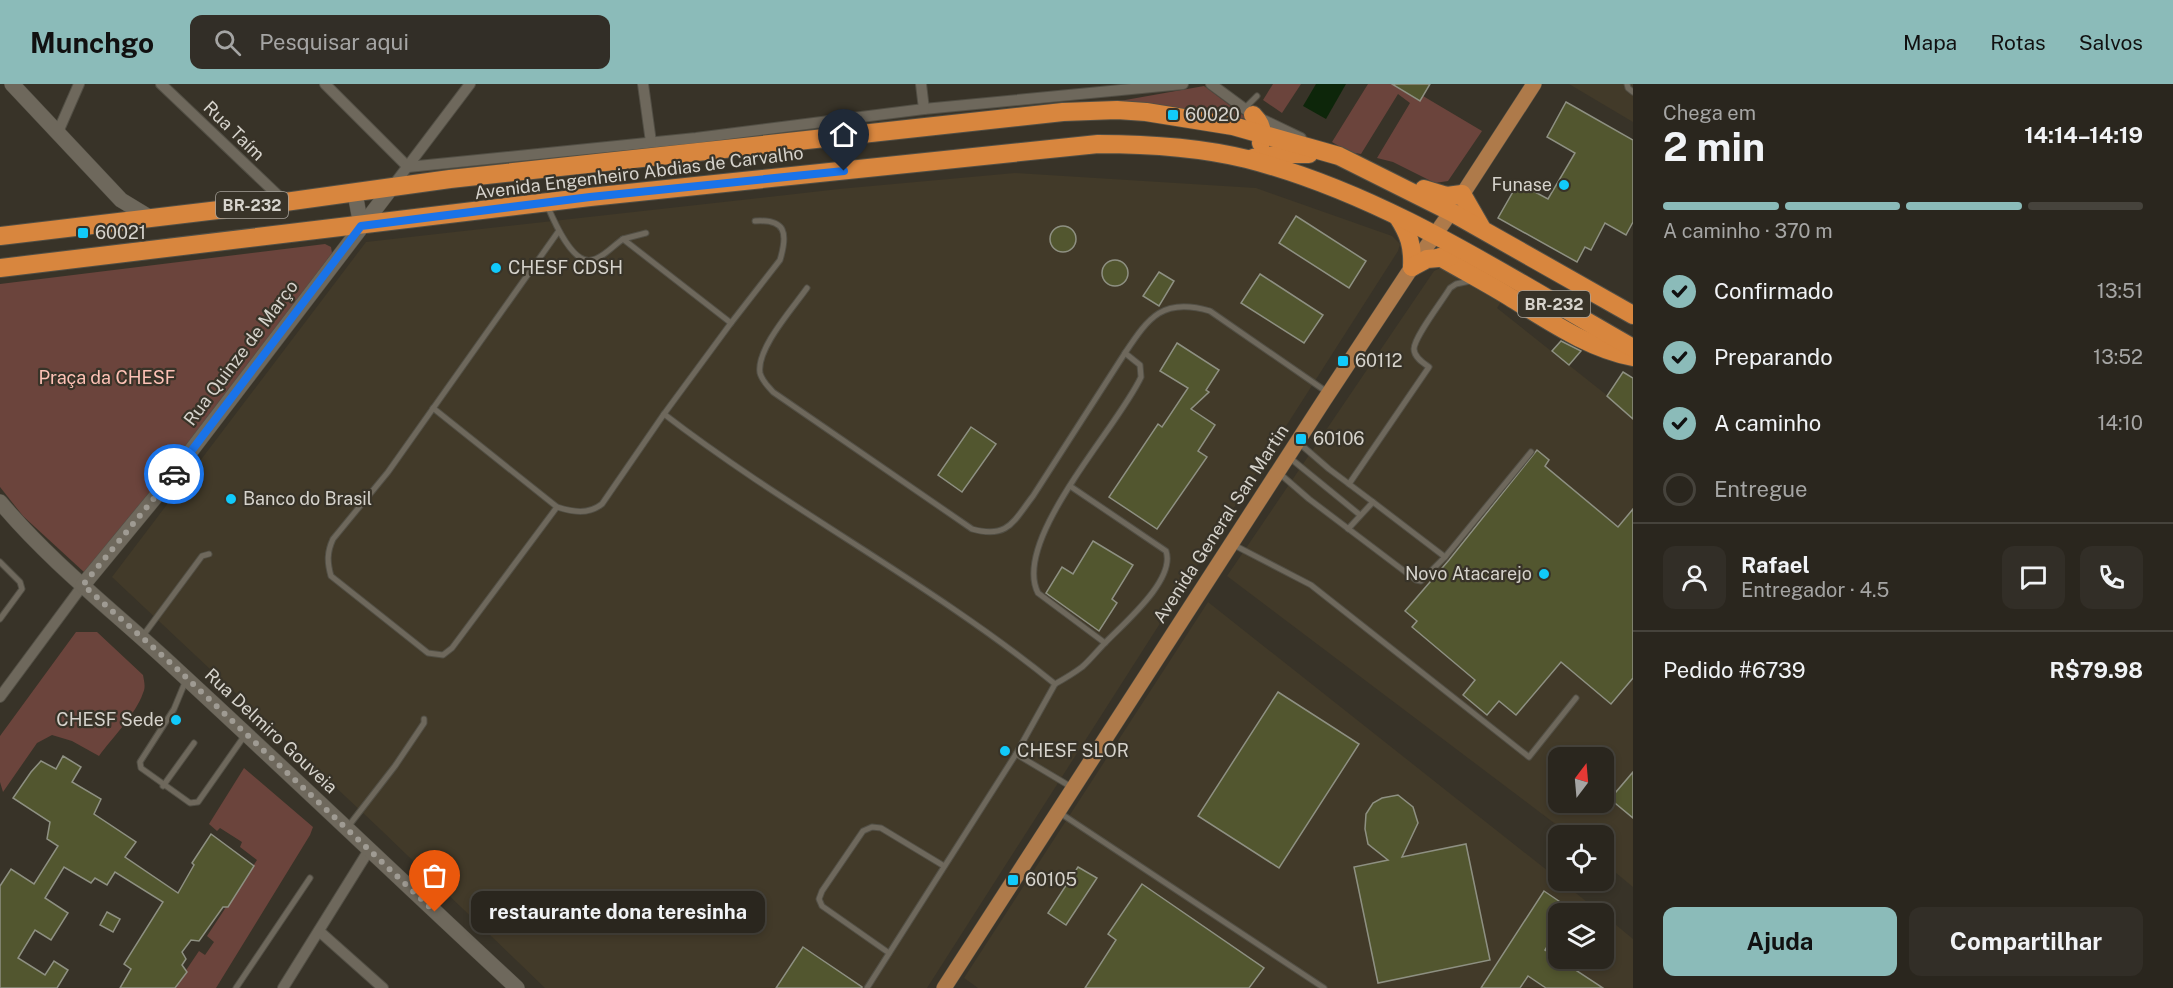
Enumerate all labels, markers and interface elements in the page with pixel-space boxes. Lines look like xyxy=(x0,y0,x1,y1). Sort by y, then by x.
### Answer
search box xyxy=(190,15,610,69)
text: Munchgo xyxy=(30,26,154,59)
icon: search xyxy=(211,26,244,59)
text: Pesquisar aqui xyxy=(259,29,409,55)
text: Mapa xyxy=(1903,30,1957,55)
text: Rotas xyxy=(1990,30,2046,55)
text: Salvos xyxy=(2079,30,2143,55)
street label: Rua Taím xyxy=(200,97,269,165)
text: Chega em xyxy=(1663,101,1756,125)
place label: 60020 xyxy=(1185,104,1240,125)
marker: 60020 xyxy=(1166,108,1180,122)
pin xyxy=(818,109,869,171)
icon: home xyxy=(827,118,860,151)
text: 14:14–14:19 xyxy=(2024,122,2143,148)
text: 2 min xyxy=(1663,124,1765,170)
street label: Avenida Engenheiro Abdias de Carvalho xyxy=(473,142,805,203)
place label: Funase xyxy=(1491,174,1552,195)
marker: Funase xyxy=(1557,178,1571,192)
road number: BR-232 xyxy=(216,192,288,218)
text: A caminho · 370 m xyxy=(1663,219,1833,243)
place label: 60021 xyxy=(95,222,146,243)
marker: 60021 xyxy=(76,226,90,240)
place label: CHESF CDSH xyxy=(508,257,623,278)
marker: CHESF CDSH xyxy=(489,261,503,275)
icon: check xyxy=(1663,275,1696,308)
street label: Rua Quinze de Março xyxy=(179,276,302,429)
text: Confirmado xyxy=(1714,278,1833,304)
text: 13:51 xyxy=(2097,279,2143,303)
road number: BR-232 xyxy=(1518,291,1590,317)
icon: check xyxy=(1663,341,1696,374)
text: Preparando xyxy=(1714,344,1833,370)
text: 13:52 xyxy=(2093,345,2143,369)
place label: 60112 xyxy=(1355,350,1402,371)
marker: 60112 xyxy=(1336,354,1350,368)
park label: Praça da CHESF xyxy=(38,367,176,388)
icon: check xyxy=(1663,407,1696,440)
text: A caminho xyxy=(1714,410,1821,436)
text: 14:10 xyxy=(2097,411,2143,435)
street label: Avenida General San Martin xyxy=(1148,421,1293,627)
place label: 60106 xyxy=(1313,428,1365,449)
marker: 60106 xyxy=(1294,432,1308,446)
courier xyxy=(144,444,204,504)
icon: car xyxy=(158,458,191,491)
text: Entregue xyxy=(1714,476,1808,502)
place label: Banco do Brasil xyxy=(243,488,372,509)
marker: Banco do Brasil xyxy=(224,492,238,506)
button: person xyxy=(1663,546,1726,609)
button: chat xyxy=(2002,546,2065,609)
button: phone xyxy=(2080,546,2143,609)
text: Rafael xyxy=(1741,552,1810,578)
place label: Novo Atacarejo xyxy=(1405,563,1532,584)
marker: Novo Atacarejo xyxy=(1537,567,1551,581)
text: Entregador · 4.5 xyxy=(1741,578,1889,602)
text: Pedido #6739 xyxy=(1663,657,1806,683)
text: R$79.98 xyxy=(2050,657,2143,683)
street label: Rua Delmiro Gouveia xyxy=(201,664,342,798)
place label: CHESF Sede xyxy=(56,709,164,730)
marker: CHESF Sede xyxy=(169,713,183,727)
place label: CHESF SLOR xyxy=(1017,740,1129,761)
marker: CHESF SLOR xyxy=(998,744,1012,758)
north arrow xyxy=(1548,747,1614,813)
map controls xyxy=(1548,747,1614,969)
button: locate xyxy=(1548,825,1614,891)
pin xyxy=(409,850,460,912)
icon: bag xyxy=(418,859,451,892)
place label: 60105 xyxy=(1025,869,1077,890)
marker: 60105 xyxy=(1006,873,1020,887)
callout: restaurante dona teresinha xyxy=(471,891,765,933)
text: restaurante dona teresinha xyxy=(489,900,747,924)
button: layers xyxy=(1548,903,1614,969)
button: Ajuda xyxy=(1663,907,1897,976)
button: Compartilhar xyxy=(1909,907,2143,976)

